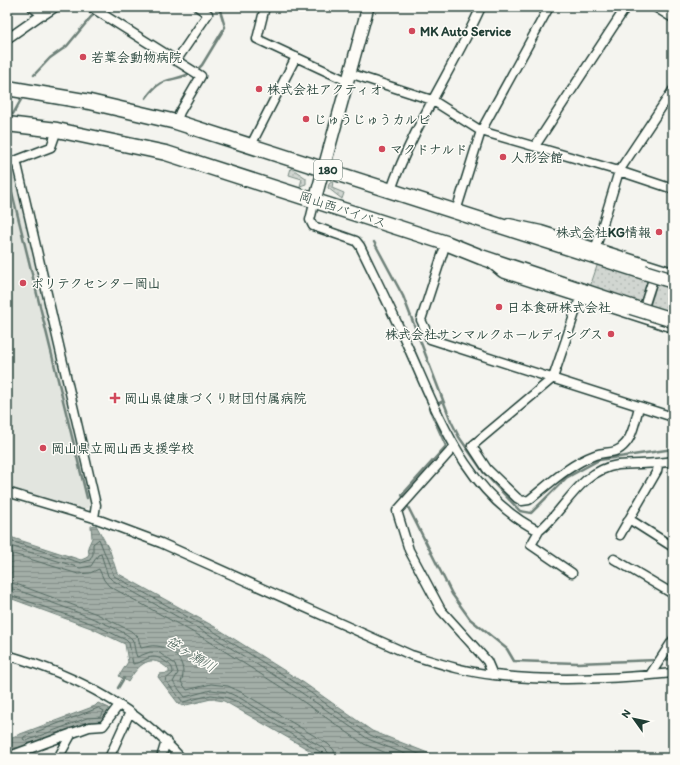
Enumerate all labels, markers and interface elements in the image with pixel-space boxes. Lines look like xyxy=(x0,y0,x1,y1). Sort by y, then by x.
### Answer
place label: MK Auto Service xyxy=(420,24,511,39)
marker: MK Auto Service xyxy=(407,26,417,36)
place label: 若葉会動物病院 xyxy=(91,50,182,65)
marker: 若葉会動物病院 xyxy=(78,52,88,62)
place label: 株式会社アクティオ xyxy=(267,82,382,97)
marker: 株式会社アクティオ xyxy=(254,84,264,94)
place label: じゅうじゅうカルビ xyxy=(314,112,431,127)
marker: じゅうじゅうカルビ xyxy=(301,114,311,124)
place label: マクドナルド xyxy=(390,142,467,157)
marker: マクドナルド xyxy=(377,144,387,154)
place label: 人形会館 xyxy=(511,150,563,165)
marker: 人形会館 xyxy=(498,152,508,162)
road number: 180 xyxy=(314,160,342,180)
street label: 岡山西バイパス xyxy=(297,188,388,231)
place label: 株式会社KG情報 xyxy=(556,225,651,240)
marker: 株式会社KG情報 xyxy=(654,227,664,237)
place label: ポリテクセンター岡山 xyxy=(31,276,160,291)
marker: ポリテクセンター岡山 xyxy=(18,278,28,288)
place label: 日本食研株式会社 xyxy=(507,300,611,315)
marker: 日本食研株式会社 xyxy=(494,302,504,312)
place label: 株式会社サンマルクホールディングス xyxy=(385,327,603,342)
marker: 株式会社サンマルクホールディングス xyxy=(606,329,616,339)
place label: 岡山県健康づくり財団付属病院 xyxy=(124,391,306,406)
marker: 岡山県健康づくり財団付属病院 xyxy=(109,392,121,404)
place label: 岡山県立岡山西支援学校 xyxy=(51,441,194,456)
marker: 岡山県立岡山西支援学校 xyxy=(38,443,48,453)
water label: 笹ヶ瀬川 xyxy=(162,633,219,676)
north arrow xyxy=(614,699,654,739)
text: N xyxy=(619,707,634,720)

